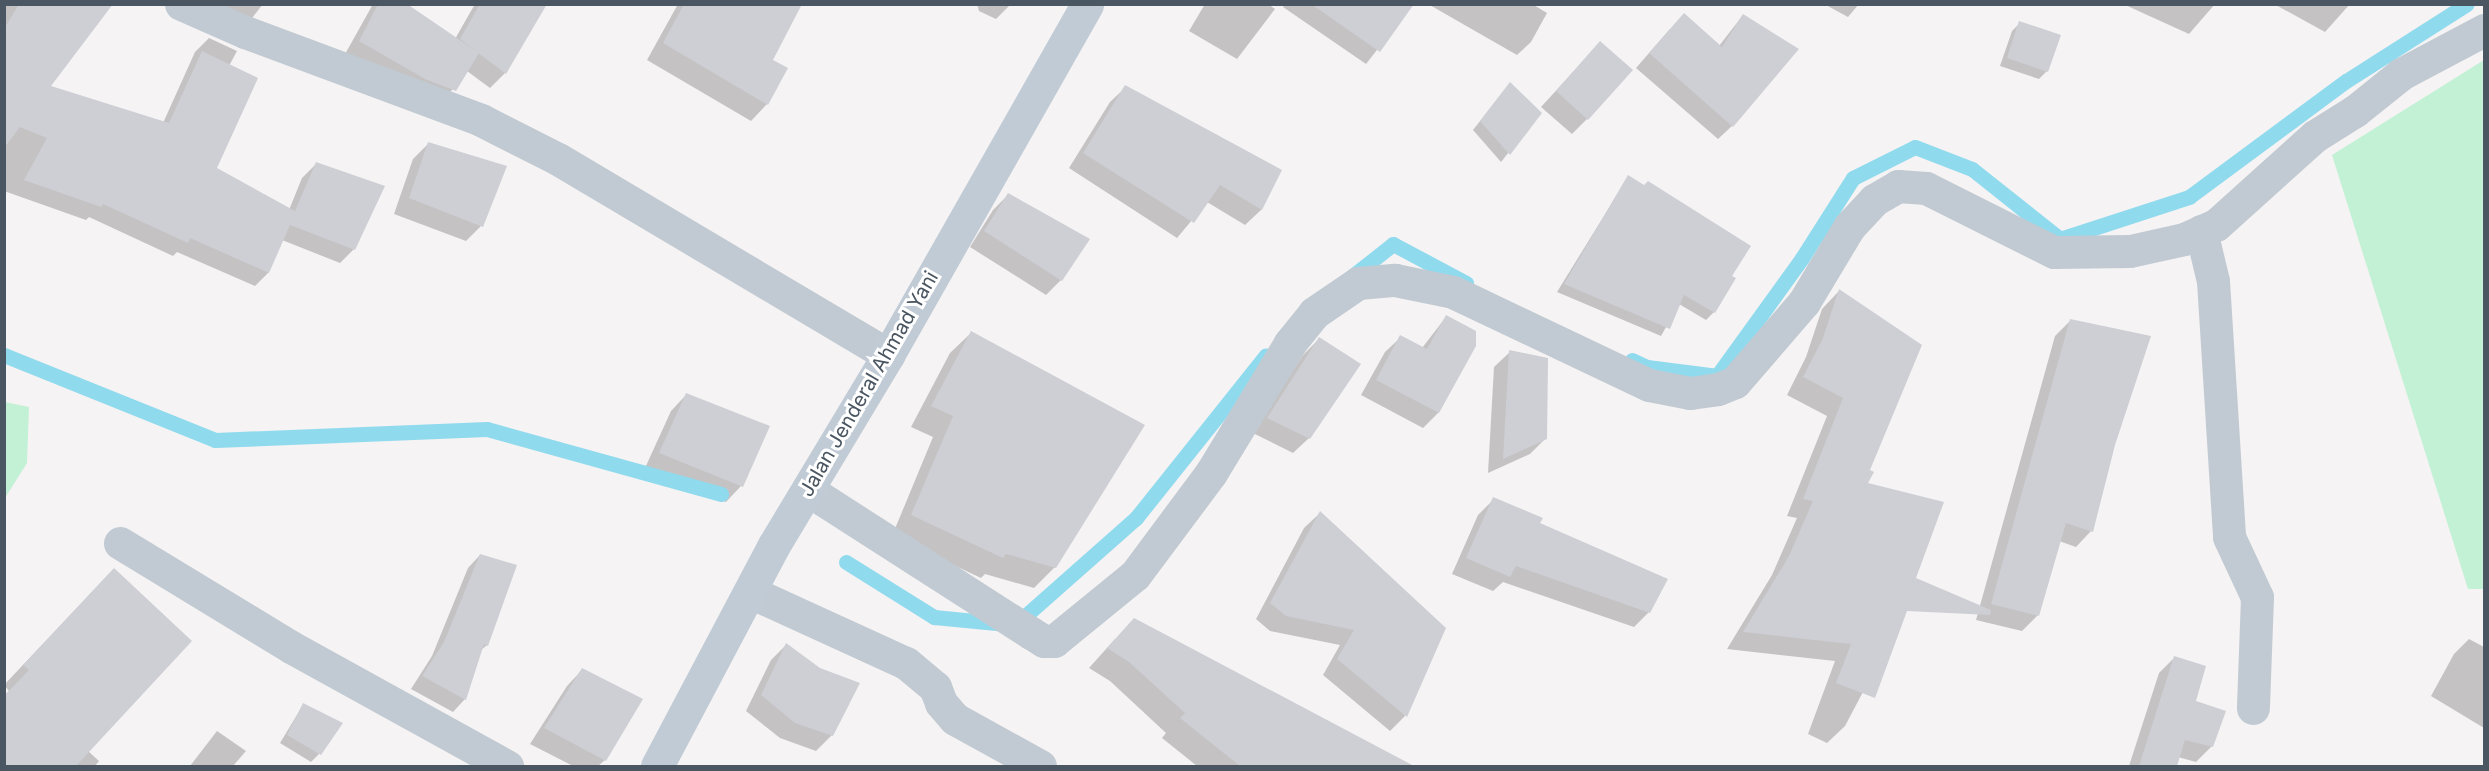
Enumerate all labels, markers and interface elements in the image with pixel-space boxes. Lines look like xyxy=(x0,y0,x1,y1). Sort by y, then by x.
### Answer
street label: Jalan Jenderal Ahmad Yani xyxy=(794,267,944,501)

